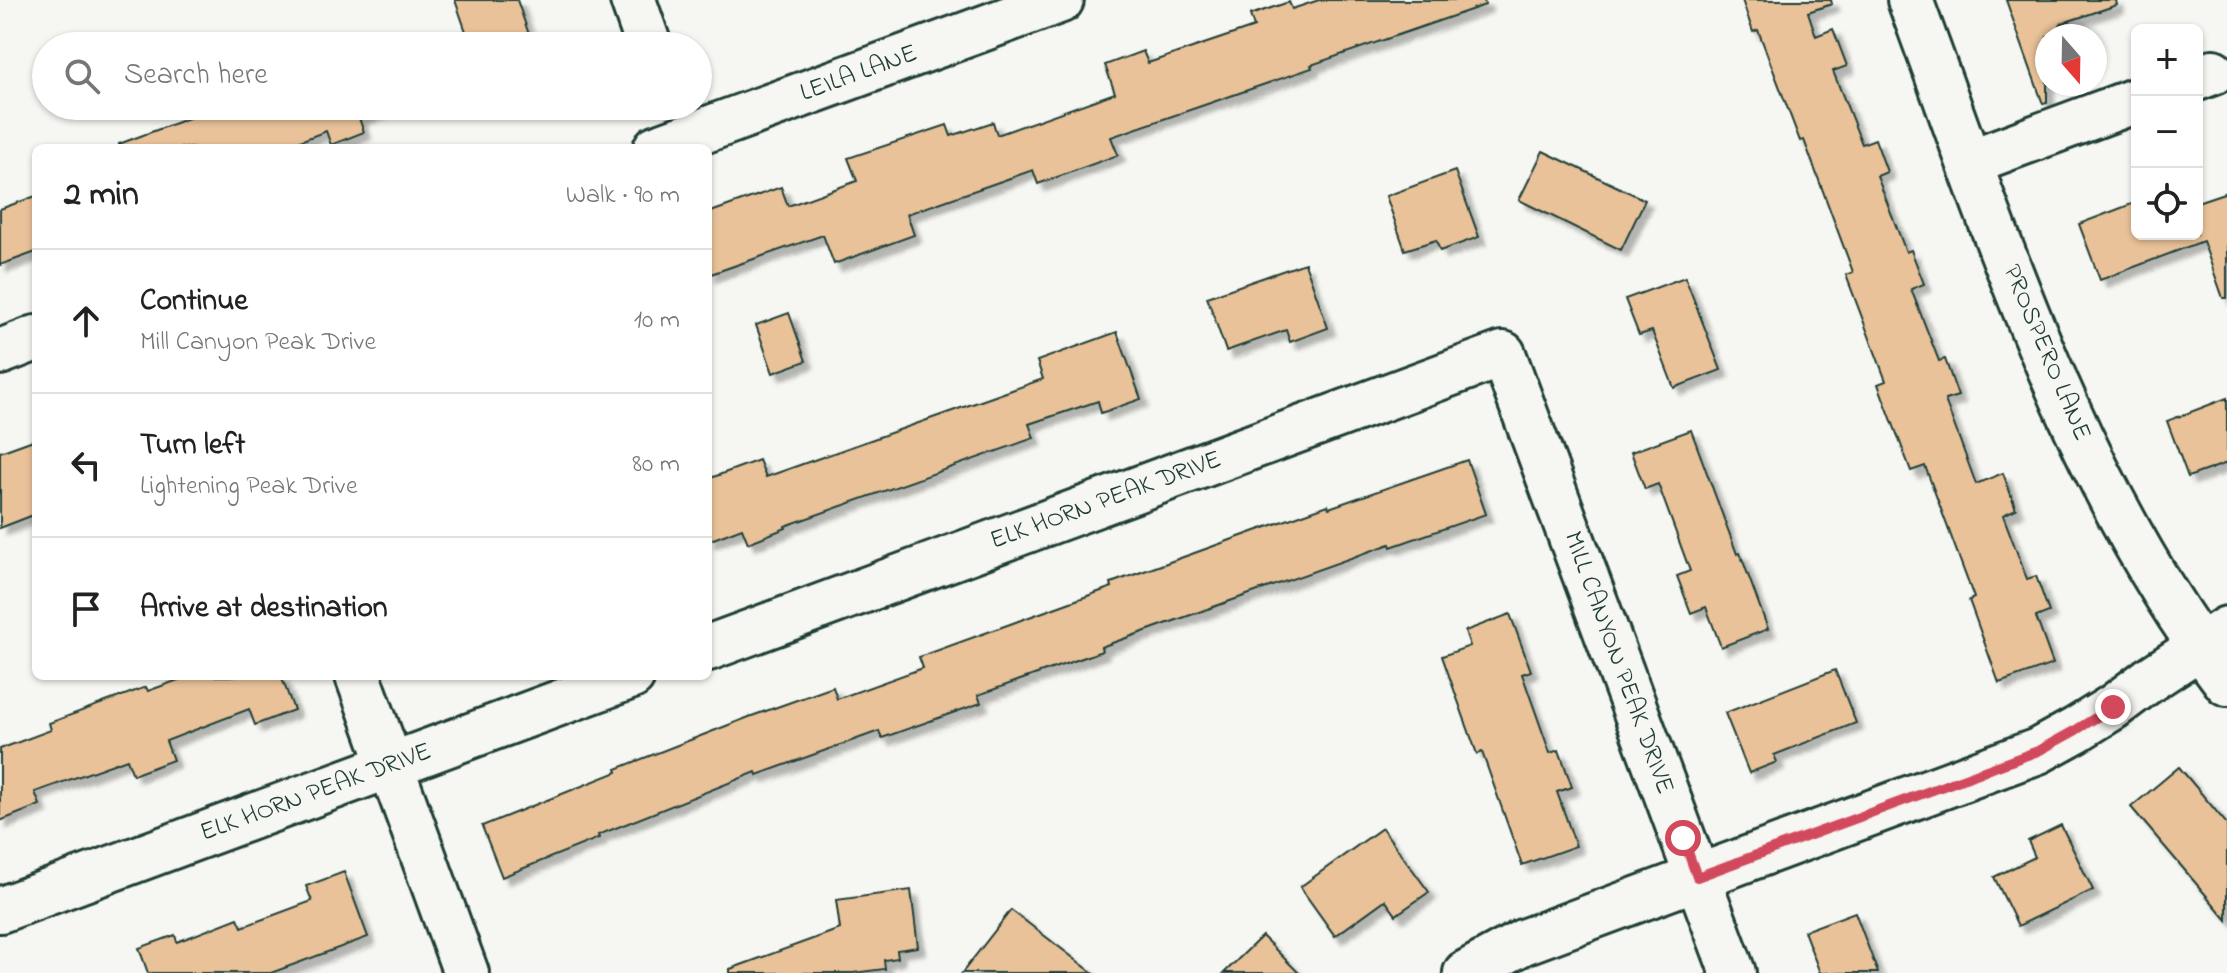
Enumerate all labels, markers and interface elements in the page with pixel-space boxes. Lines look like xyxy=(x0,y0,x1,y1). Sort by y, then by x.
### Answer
north arrow xyxy=(2035,24,2107,96)
map controls xyxy=(2131,24,2203,240)
button: + xyxy=(2131,24,2203,96)
search box xyxy=(32,32,712,120)
street label: LEILA LANE xyxy=(795,35,923,113)
icon: search xyxy=(60,54,104,98)
text: Search here xyxy=(124,54,268,98)
button: − xyxy=(2131,96,2203,168)
button: locate xyxy=(2131,168,2203,240)
text: 2 min xyxy=(64,171,139,221)
text: Walk · 90 m xyxy=(566,177,680,215)
street label: PROSPERO LANE xyxy=(1992,259,2100,447)
text: Continue xyxy=(140,280,248,324)
icon: ahead xyxy=(64,299,108,343)
text: 10 m xyxy=(634,302,680,340)
text: Mill Canyon Peak Drive xyxy=(140,324,376,362)
text: Turn left xyxy=(140,424,245,468)
street label: ELK HORN PEAK DRIVE xyxy=(985,441,1227,561)
icon: left xyxy=(64,443,108,487)
text: 80 m xyxy=(632,446,680,484)
text: Lightening Peak Drive xyxy=(140,468,358,506)
street label: MILL CANYON PEAK DRIVE xyxy=(1553,526,1683,800)
icon: arrive xyxy=(64,587,108,631)
text: Arrive at destination xyxy=(140,587,388,631)
route end xyxy=(2095,689,2131,725)
street label: ELK HORN PEAK DRIVE xyxy=(195,733,437,853)
route start xyxy=(1665,820,1701,856)

